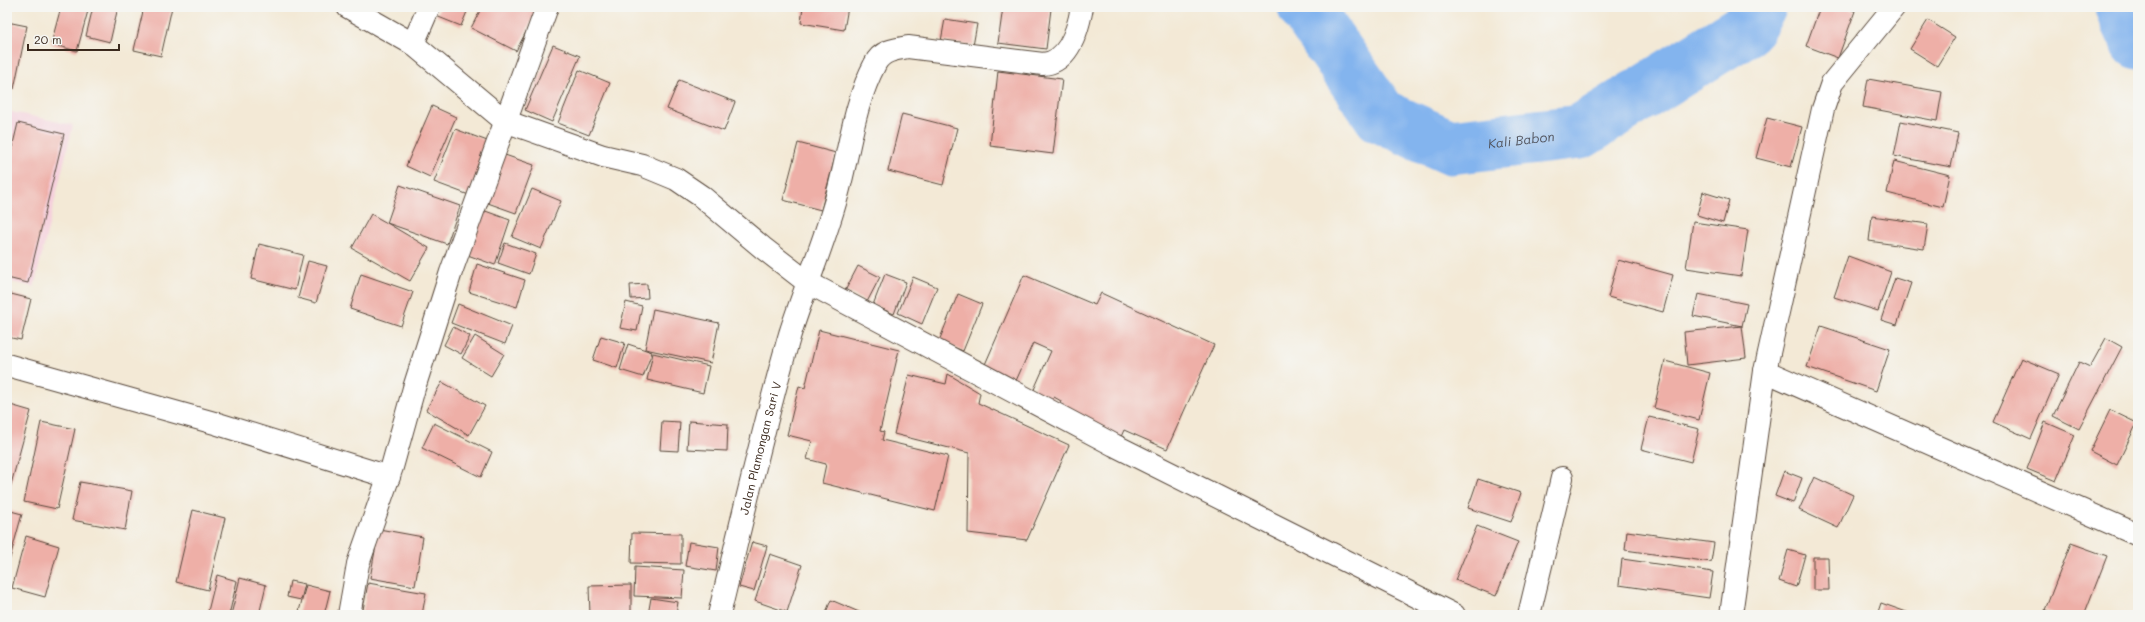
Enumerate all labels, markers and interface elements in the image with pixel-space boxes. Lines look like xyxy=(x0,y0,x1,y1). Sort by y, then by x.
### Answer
scale bar xyxy=(28,26,119,52)
text: 20 m xyxy=(34,31,62,47)
water label: Kali Babon xyxy=(1487,127,1555,151)
street label: Jalan Plamongan Sari V xyxy=(735,379,784,516)

